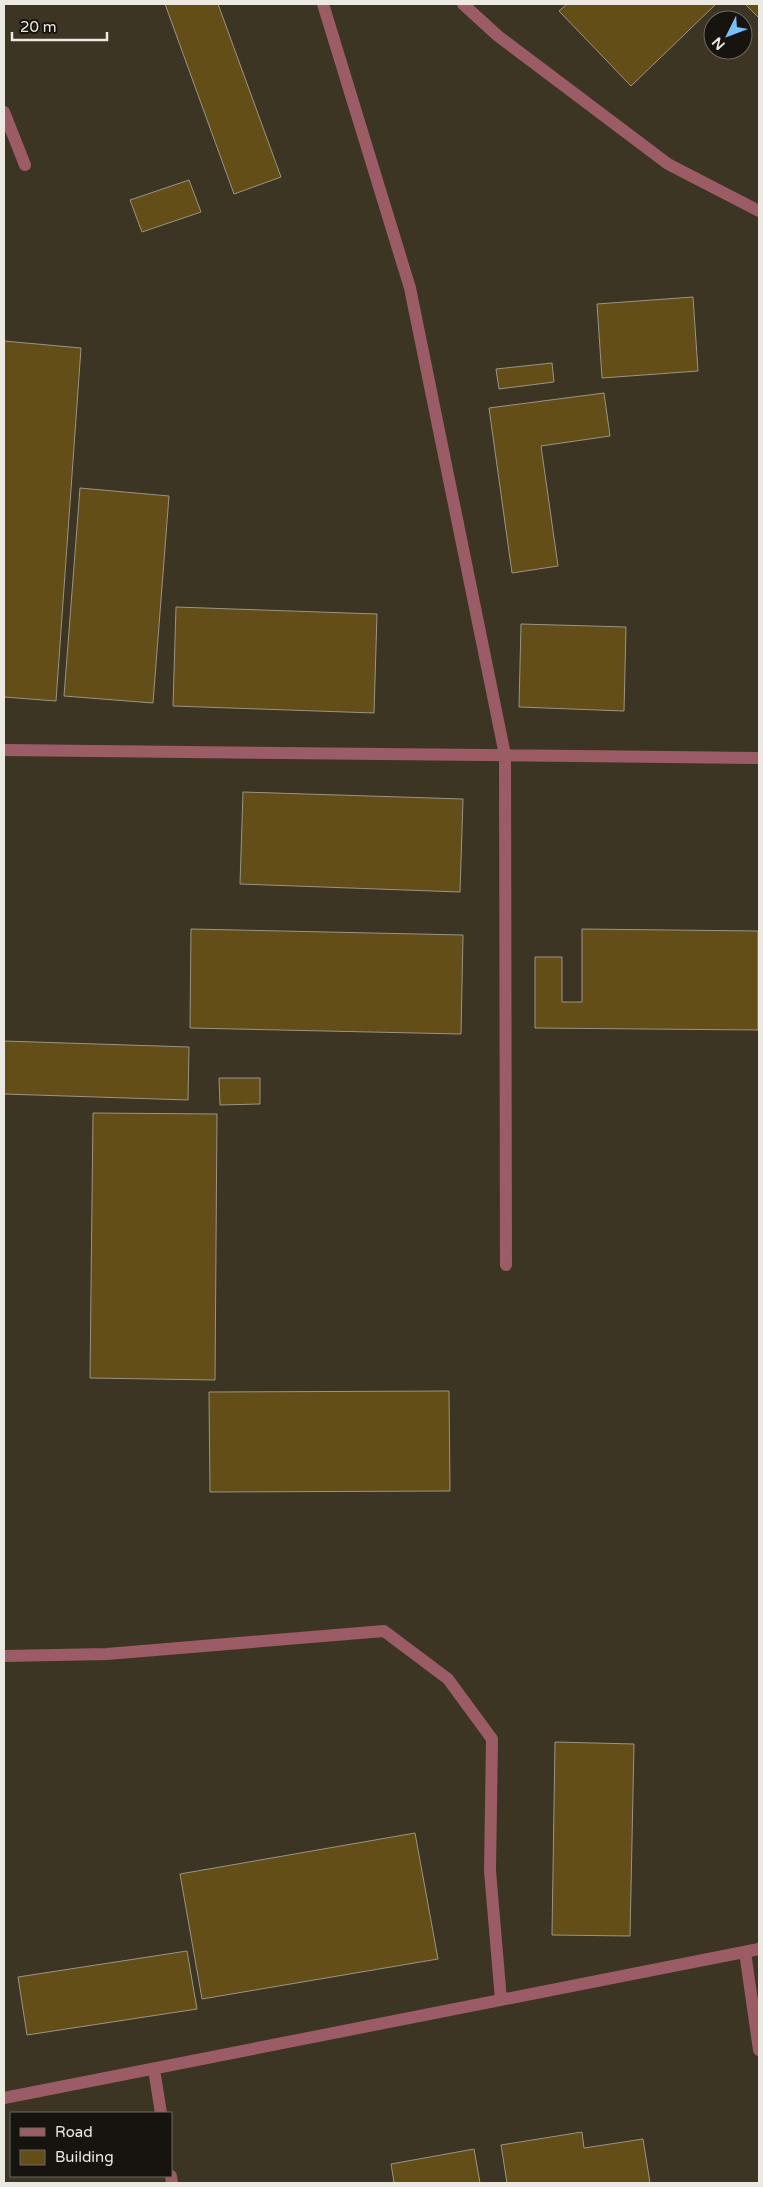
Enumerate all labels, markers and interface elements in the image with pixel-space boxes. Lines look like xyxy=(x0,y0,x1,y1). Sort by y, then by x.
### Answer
scale bar xyxy=(12,10,108,42)
north arrow xyxy=(703,10,753,60)
text: 20 m xyxy=(20,18,57,36)
text: N xyxy=(709,33,729,53)
legend xyxy=(10,2112,172,2177)
text: Road xyxy=(55,2123,93,2141)
text: Building xyxy=(55,2148,114,2166)

